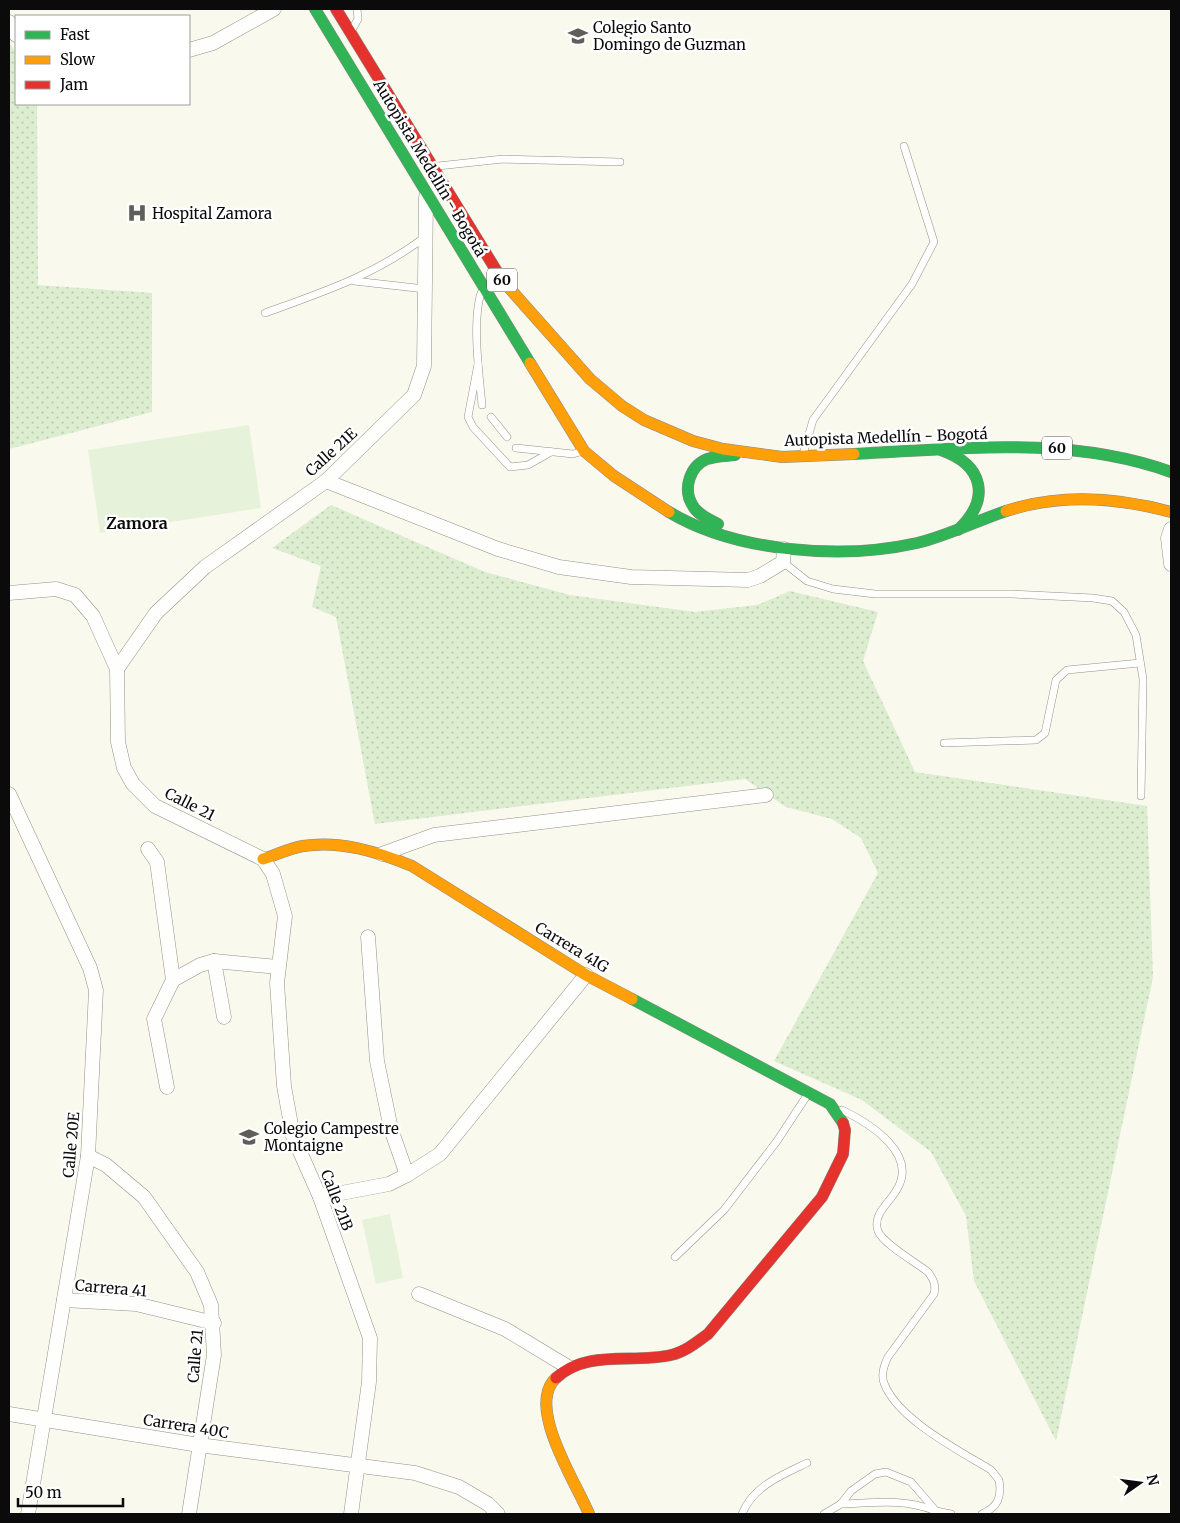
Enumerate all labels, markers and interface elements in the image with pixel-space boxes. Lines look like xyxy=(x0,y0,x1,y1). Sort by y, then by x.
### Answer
legend xyxy=(15,15,190,105)
place label: Colegio Santo Domingo de Guzman xyxy=(593,18,746,54)
text: Fast xyxy=(60,25,90,44)
school or university icon: Colegio Santo Domingo de Guzman xyxy=(567,25,589,47)
text: Slow xyxy=(60,50,95,69)
text: Jam xyxy=(59,75,88,94)
street label: Autopista Medellín - Bogotá xyxy=(369,75,491,260)
hospital icon: Hospital Zamora xyxy=(126,202,148,224)
place label: Hospital Zamora xyxy=(152,204,272,223)
road number: 60 xyxy=(487,268,517,292)
street label: Calle 21E xyxy=(301,423,361,480)
street label: Autopista Medellín - Bogotá xyxy=(783,424,988,450)
road number: 60 xyxy=(1042,436,1072,459)
district label: Zamora xyxy=(106,513,168,533)
street label: Calle 21 xyxy=(162,783,219,825)
street label: Carrera 41G xyxy=(532,918,612,976)
street label: Calle 20E xyxy=(59,1111,83,1179)
place label: Colegio Campestre Montaigne xyxy=(264,1119,399,1155)
school or university icon: Colegio Campestre Montaigne xyxy=(238,1126,260,1148)
street label: Calle 21B xyxy=(317,1167,357,1233)
street label: Carrera 41 xyxy=(74,1275,148,1301)
street label: Calle 21 xyxy=(183,1328,207,1384)
street label: Carrera 40C xyxy=(142,1410,230,1442)
north arrow xyxy=(1115,1458,1165,1508)
text: N xyxy=(1143,1472,1163,1487)
scale bar xyxy=(18,1476,122,1508)
text: 50 m xyxy=(25,1483,62,1502)

